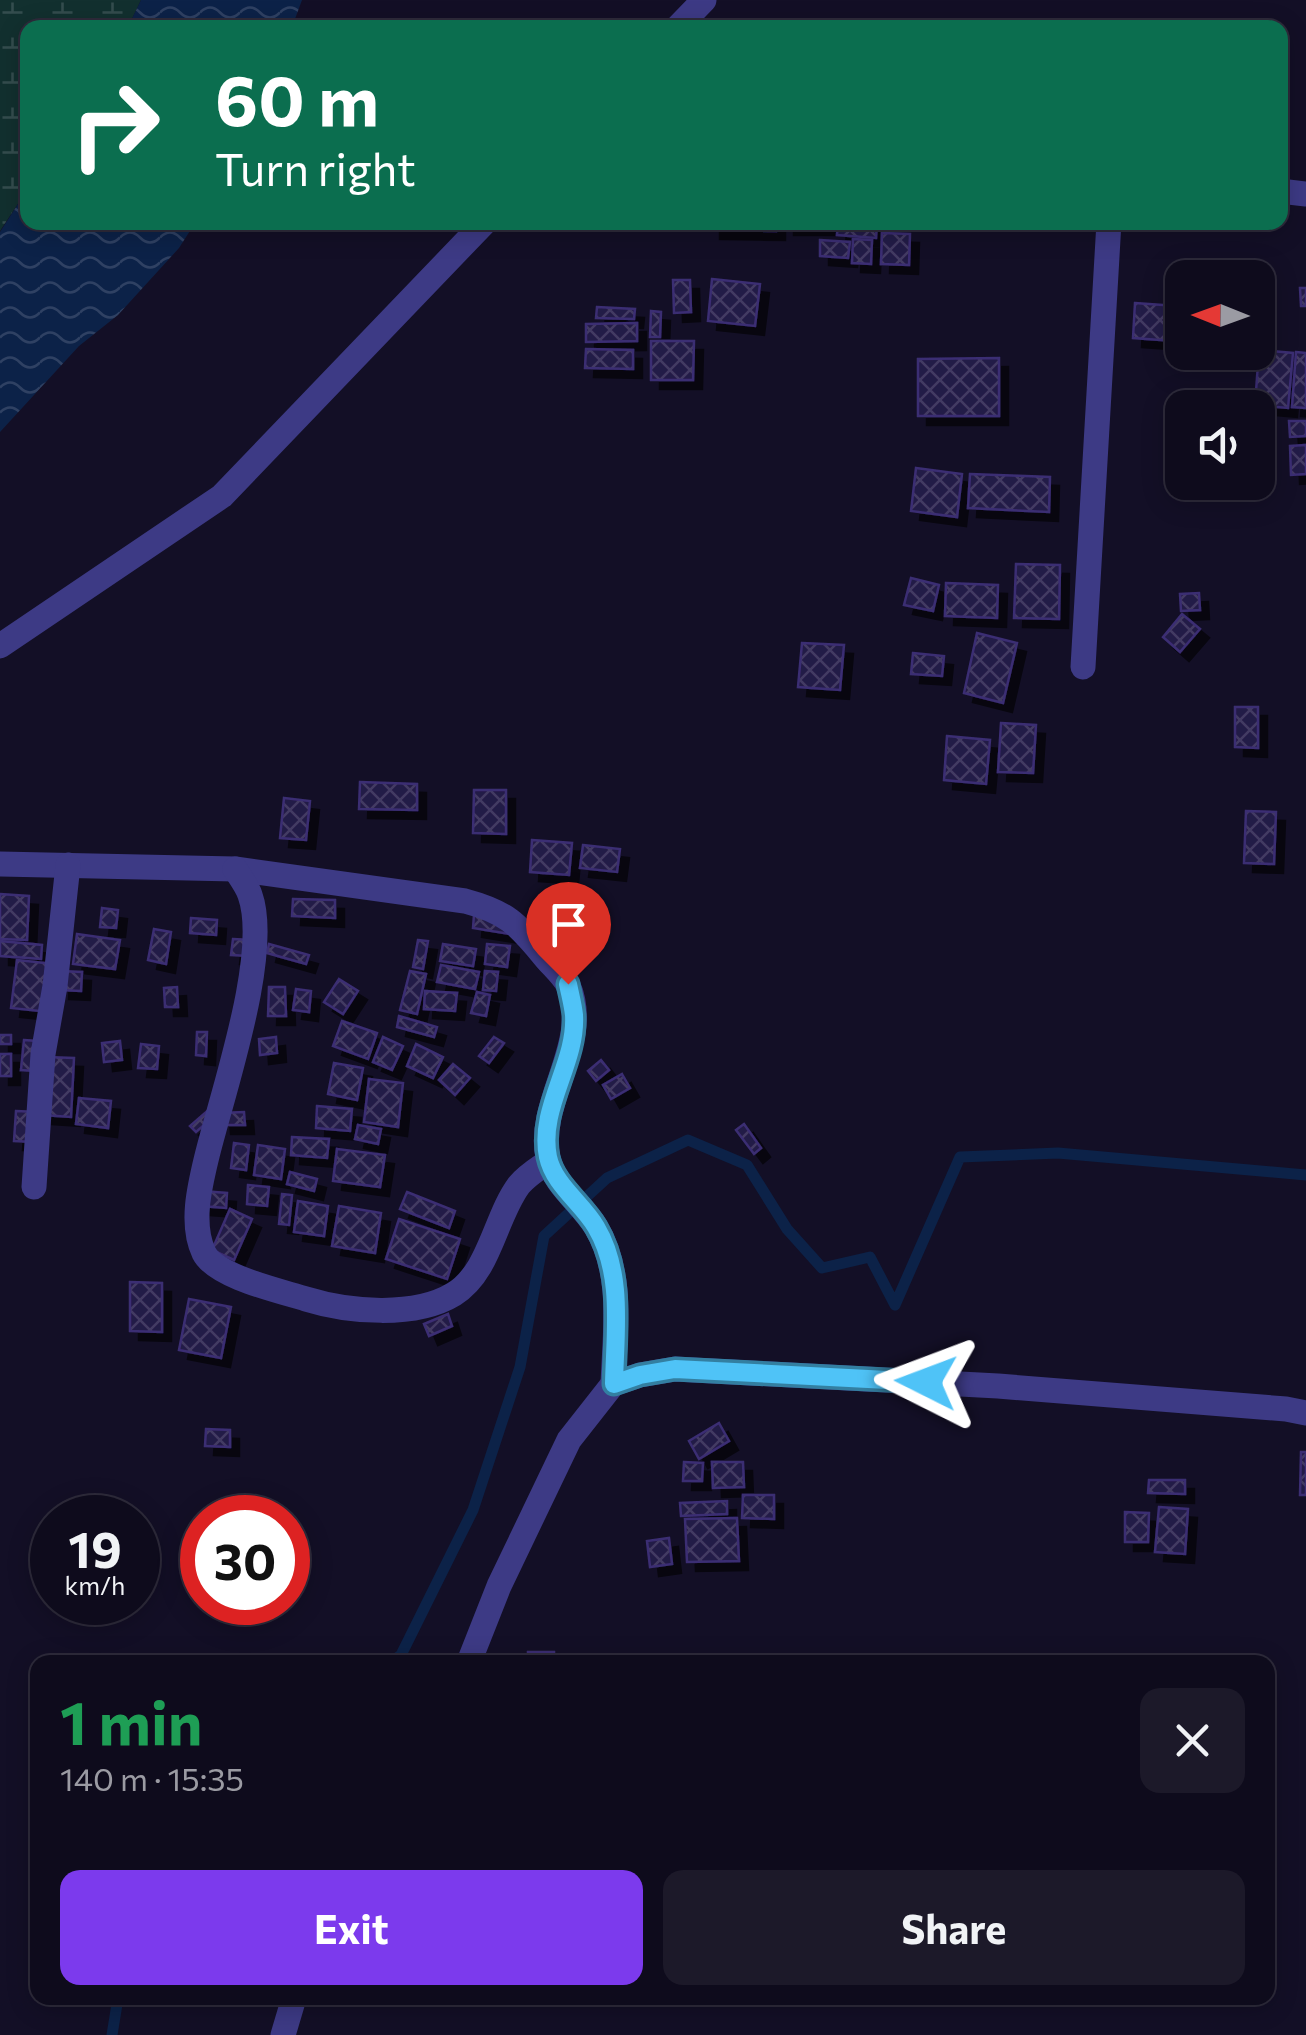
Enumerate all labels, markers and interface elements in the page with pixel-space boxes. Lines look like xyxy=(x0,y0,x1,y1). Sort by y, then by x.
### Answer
text: 60 m xyxy=(215,55,379,140)
icon: right xyxy=(50,60,180,190)
text: Turn right xyxy=(215,140,416,195)
north arrow xyxy=(1165,260,1275,370)
map controls xyxy=(1165,260,1275,500)
button: sound xyxy=(1165,390,1275,500)
pin xyxy=(526,882,611,985)
icon: arrive xyxy=(541,897,596,952)
position arrow xyxy=(874,1330,978,1434)
speed limit sign: 30 xyxy=(180,1495,310,1625)
text: 19 xyxy=(68,1517,122,1578)
text: km/h xyxy=(65,1570,125,1600)
text: 1 min xyxy=(60,1684,202,1757)
button: close xyxy=(1140,1688,1245,1793)
text: 140 m · 15:35 xyxy=(60,1758,244,1798)
button: Exit xyxy=(60,1870,643,1985)
button: Share xyxy=(663,1870,1245,1985)

